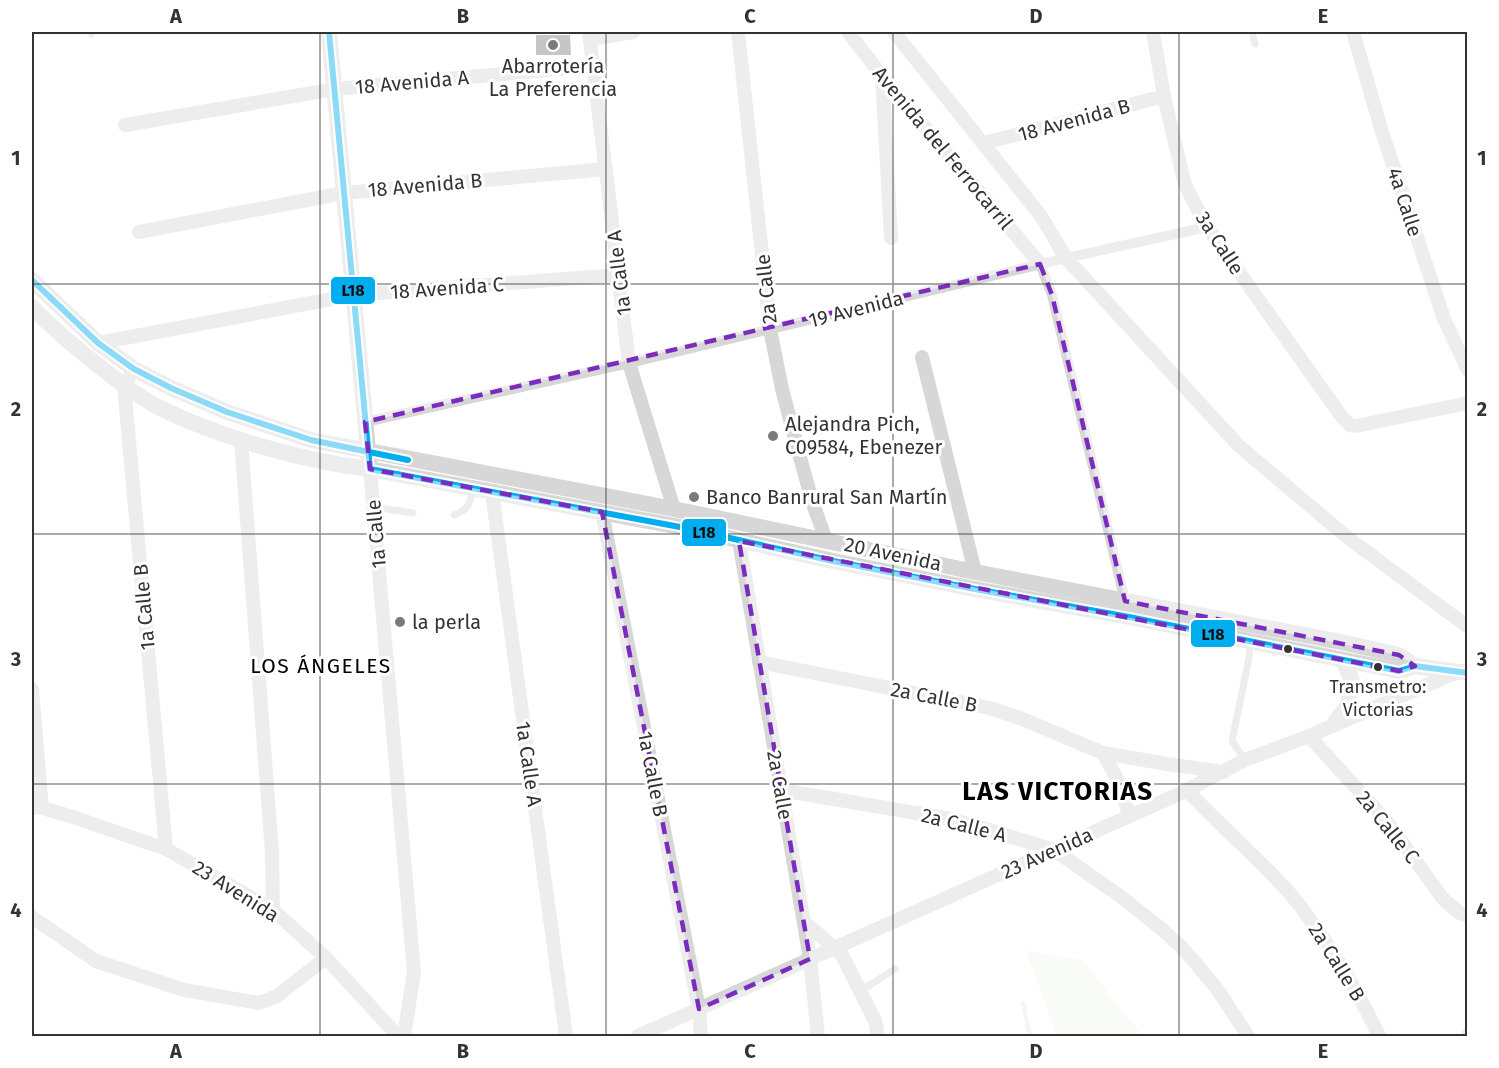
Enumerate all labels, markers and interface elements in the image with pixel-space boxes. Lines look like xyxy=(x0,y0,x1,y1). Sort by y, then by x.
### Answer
text: A xyxy=(169,4,183,28)
text: B xyxy=(457,4,469,28)
text: C xyxy=(744,4,756,28)
text: D xyxy=(1029,4,1043,28)
text: E xyxy=(1318,4,1328,28)
marker: Abarrotería La Preferencia xyxy=(546,38,560,52)
place label: Abarrotería La Preferencia xyxy=(489,54,617,101)
street label: Avenida del Ferrocarril xyxy=(868,62,1018,234)
street label: 18 Avenida A xyxy=(354,65,470,99)
street label: 18 Avenida B xyxy=(1015,94,1133,146)
text: 1 xyxy=(11,146,21,170)
text: 1 xyxy=(1477,146,1487,170)
street label: 4a Calle xyxy=(1383,165,1427,239)
street label: 18 Avenida B xyxy=(367,168,483,202)
street label: 3a Calle xyxy=(1191,207,1249,279)
street label: 1a Calle A xyxy=(602,228,636,317)
street label: 2a Calle xyxy=(750,253,782,325)
street label: 18 Avenida C xyxy=(389,272,505,304)
line badge: L18 xyxy=(330,276,376,305)
text: L18 xyxy=(341,281,365,300)
street label: 19 Avenida xyxy=(806,286,906,332)
text: 2 xyxy=(11,397,21,421)
text: 2 xyxy=(1477,397,1487,421)
place label: Alejandra Pich, C09584, Ebenezer xyxy=(785,412,942,459)
marker: Alejandra Pich, C09584, Ebenezer xyxy=(766,429,780,443)
place label: Banco Banrural San Martín xyxy=(706,485,947,509)
marker: Banco Banrural San Martín xyxy=(687,490,701,504)
street label: 1a Calle xyxy=(361,499,391,569)
line badge: L18 xyxy=(681,518,727,547)
text: L18 xyxy=(692,523,716,542)
street label: 20 Avenida xyxy=(842,532,944,576)
street label: 1a Calle B xyxy=(128,563,160,651)
place label: la perla xyxy=(412,610,481,634)
marker: la perla xyxy=(393,615,407,629)
line badge: L18 xyxy=(1190,619,1236,648)
text: L18 xyxy=(1201,625,1225,644)
unlabelled marker xyxy=(1282,643,1294,655)
text: 3 xyxy=(10,647,21,671)
text: 3 xyxy=(1476,647,1487,671)
district label: LOS ÁNGELES xyxy=(250,653,392,679)
marker: Transmetro: Victorias xyxy=(1372,661,1384,673)
place label: Transmetro: Victorias xyxy=(1330,676,1426,721)
street label: 2a Calle B xyxy=(889,677,979,717)
street label: 1a Calle A xyxy=(511,720,547,809)
street label: 1a Calle B xyxy=(633,729,673,819)
street label: 2a Calle xyxy=(762,748,798,822)
district label: LAS VICTORIAS xyxy=(962,776,1154,807)
street label: 2a Calle C xyxy=(1351,786,1425,868)
street label: 2a Calle A xyxy=(919,803,1010,847)
street label: 23 Avenida xyxy=(998,822,1096,884)
street label: 23 Avenida xyxy=(188,855,284,927)
text: 4 xyxy=(10,898,22,922)
text: 4 xyxy=(1476,898,1488,922)
street label: 2a Calle B xyxy=(1304,919,1370,1005)
text: A xyxy=(169,1039,183,1063)
text: B xyxy=(457,1039,469,1063)
text: C xyxy=(744,1039,756,1063)
text: D xyxy=(1029,1039,1043,1063)
text: E xyxy=(1318,1039,1328,1063)

